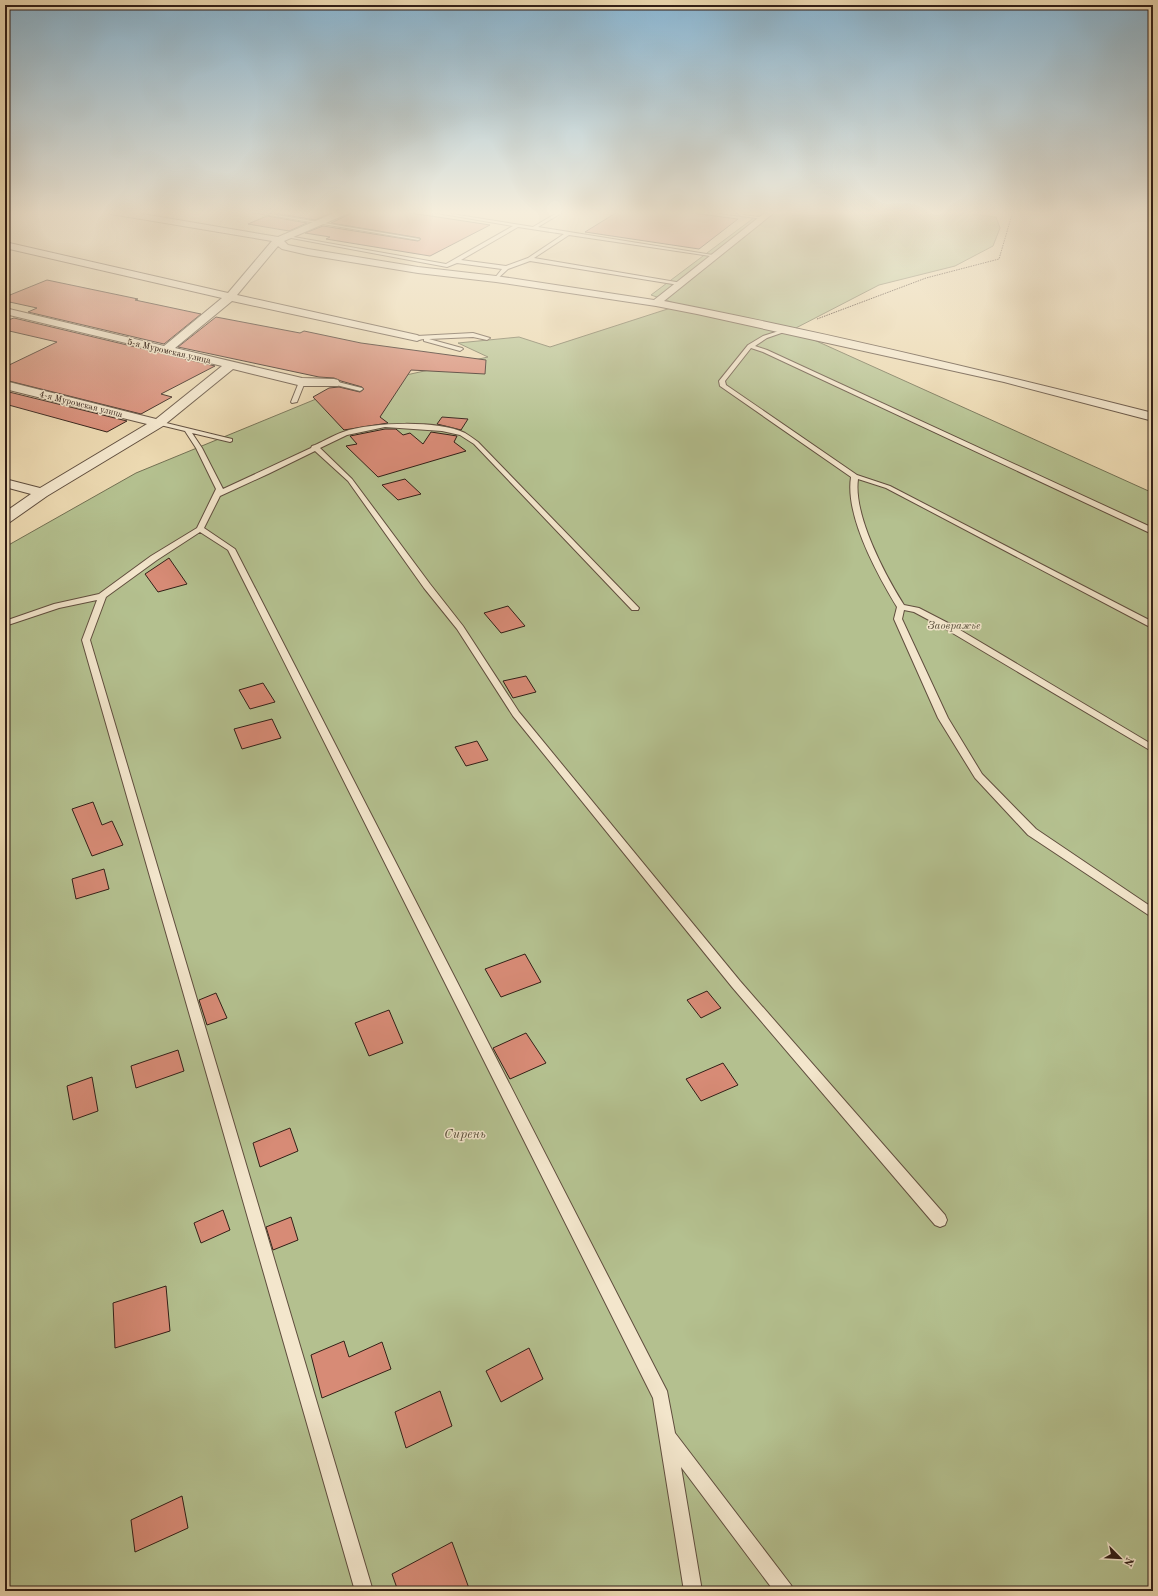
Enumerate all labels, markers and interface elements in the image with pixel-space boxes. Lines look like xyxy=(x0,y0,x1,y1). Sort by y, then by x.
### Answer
street label: 5-я Муромская улица xyxy=(126,337,212,366)
street label: 4-я Муромская улица xyxy=(38,390,124,419)
park label: Заовражье xyxy=(927,620,981,632)
park label: Сирень xyxy=(444,1128,486,1141)
north arrow xyxy=(1100,1538,1140,1578)
text: N xyxy=(1121,1555,1134,1568)

